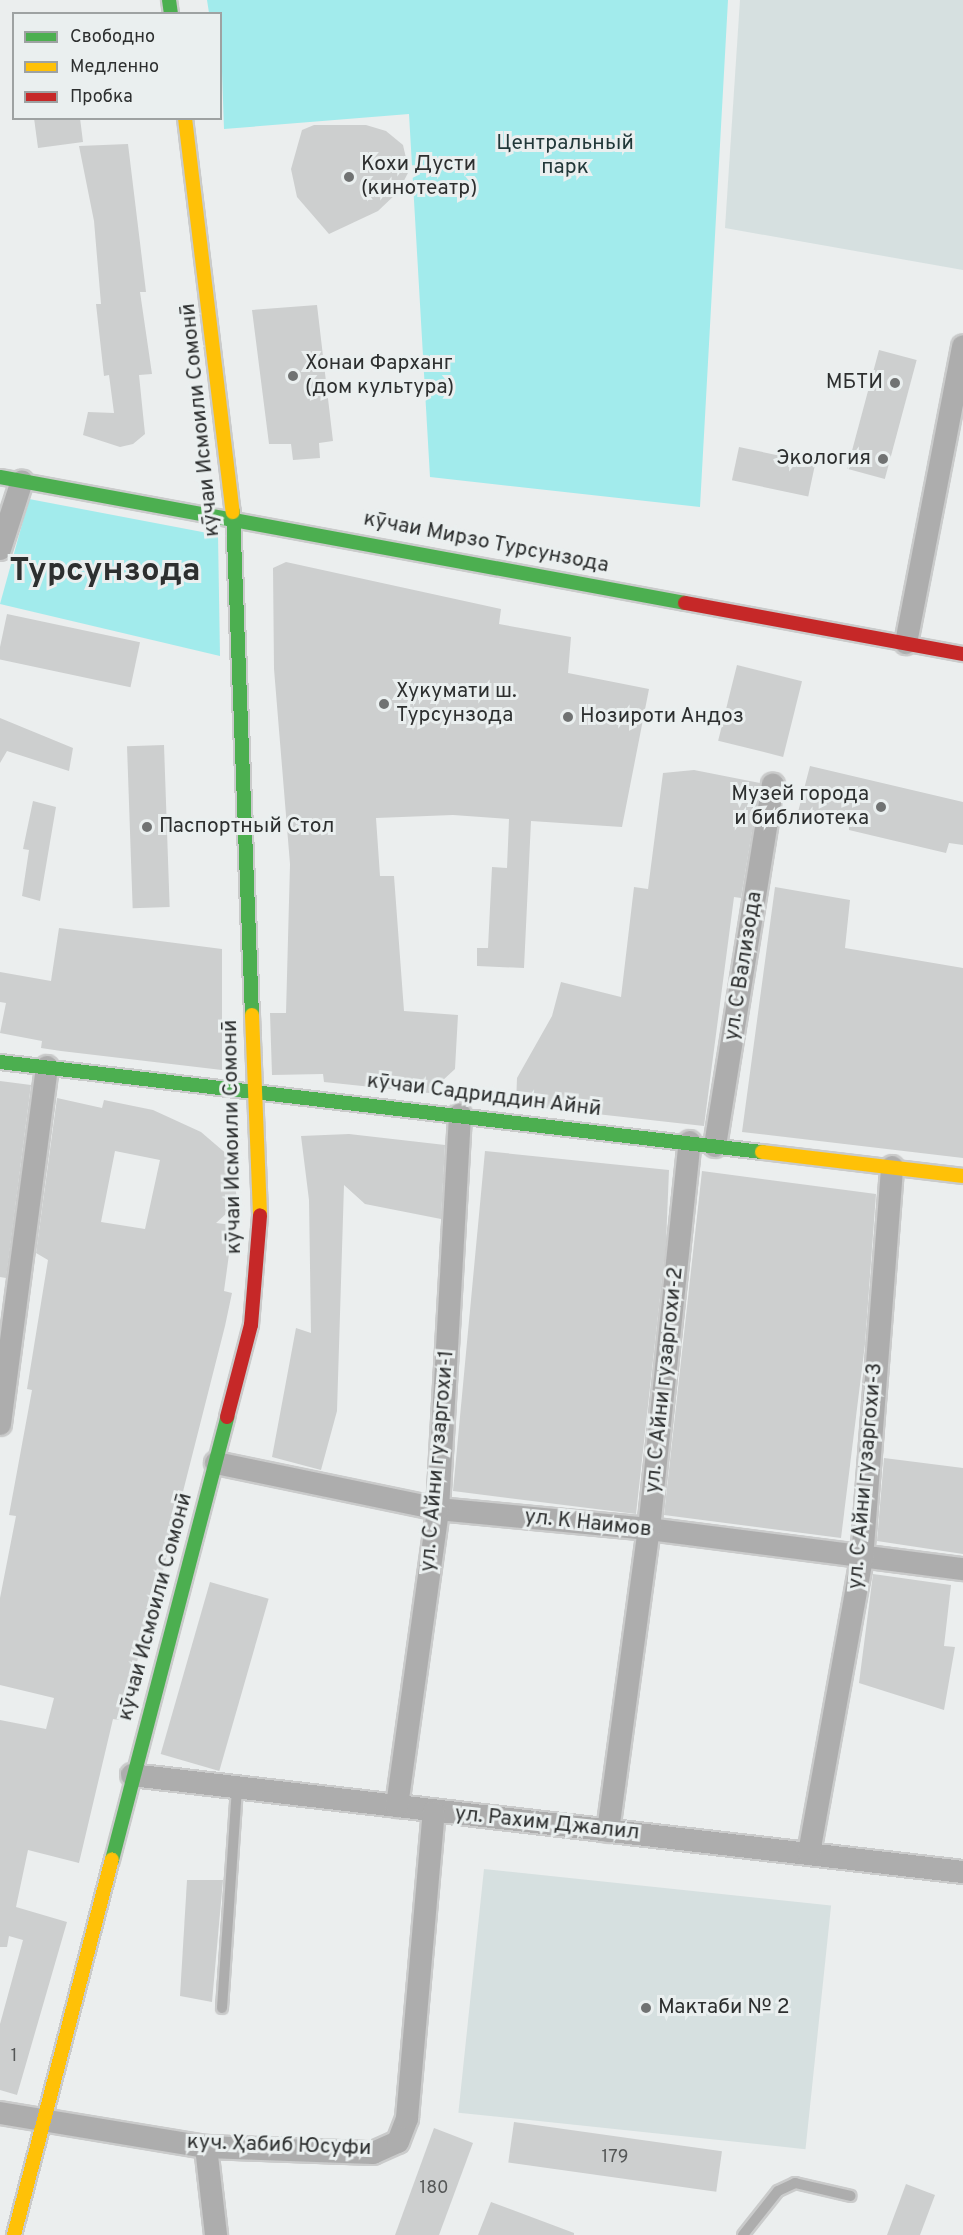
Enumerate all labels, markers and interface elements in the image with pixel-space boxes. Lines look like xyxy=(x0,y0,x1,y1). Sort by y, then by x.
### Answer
legend xyxy=(12,12,222,120)
text: Свободно xyxy=(70,26,155,49)
text: Медленно xyxy=(70,56,159,79)
text: Пробка xyxy=(70,86,133,109)
park label: Центральный парк xyxy=(496,131,634,181)
place label: Кохи Дусти (кинотеатр) xyxy=(361,152,477,202)
marker: Кохи Дусти (кинотеатр) xyxy=(342,170,356,184)
street label: кӯчаи Исмоили Сомонӣ xyxy=(176,302,226,538)
place label: Хонаи Фарханг (дом культура) xyxy=(305,351,454,401)
marker: Хонаи Фарханг (дом культура) xyxy=(286,369,300,383)
place label: МБТИ xyxy=(826,370,883,396)
marker: МБТИ xyxy=(888,376,902,390)
place label: Экология xyxy=(776,446,871,472)
marker: Экология xyxy=(876,452,890,466)
street label: кӯчаи Мирзо Турсунзода xyxy=(361,507,611,579)
district label: Турсунзода xyxy=(10,553,200,593)
place label: Хукумати ш. Турсунзода xyxy=(396,679,517,729)
marker: Хукумати ш. Турсунзода xyxy=(377,697,391,711)
place label: Нозироти Андоз xyxy=(580,704,745,730)
marker: Нозироти Андоз xyxy=(561,710,575,724)
place label: Музей города и библиотека xyxy=(731,782,869,832)
marker: Музей города и библиотека xyxy=(874,800,888,814)
place label: Паспортный Стол xyxy=(159,814,334,840)
marker: Паспортный Стол xyxy=(140,820,154,834)
street label: ул. С Вализода xyxy=(720,890,768,1042)
street label: кӯчаи Исмоили Сомонӣ xyxy=(218,1020,248,1254)
street label: кӯчаи Садриддин Айнӣ xyxy=(365,1069,603,1123)
street label: ул. С Айни гузаргохи-2 xyxy=(641,1265,689,1495)
street label: ул. С Айни гузаргохи-1 xyxy=(416,1349,460,1573)
street label: ул. С Айни гузаргохи-3 xyxy=(844,1361,888,1591)
street label: кӯчаи Исмоили Сомонӣ xyxy=(113,1490,199,1724)
street label: ул. К Наимов xyxy=(523,1505,653,1543)
street label: ул. Рахим Джалил xyxy=(454,1802,640,1846)
place label: Мактаби № 2 xyxy=(658,1995,790,2021)
marker: Мактаби № 2 xyxy=(639,2001,653,2015)
house number: 1 xyxy=(11,2046,17,2068)
street label: куч. Ҳабиб Юсуфи xyxy=(186,2130,372,2162)
house number: 179 xyxy=(602,2147,628,2169)
house number: 180 xyxy=(419,2178,449,2200)

